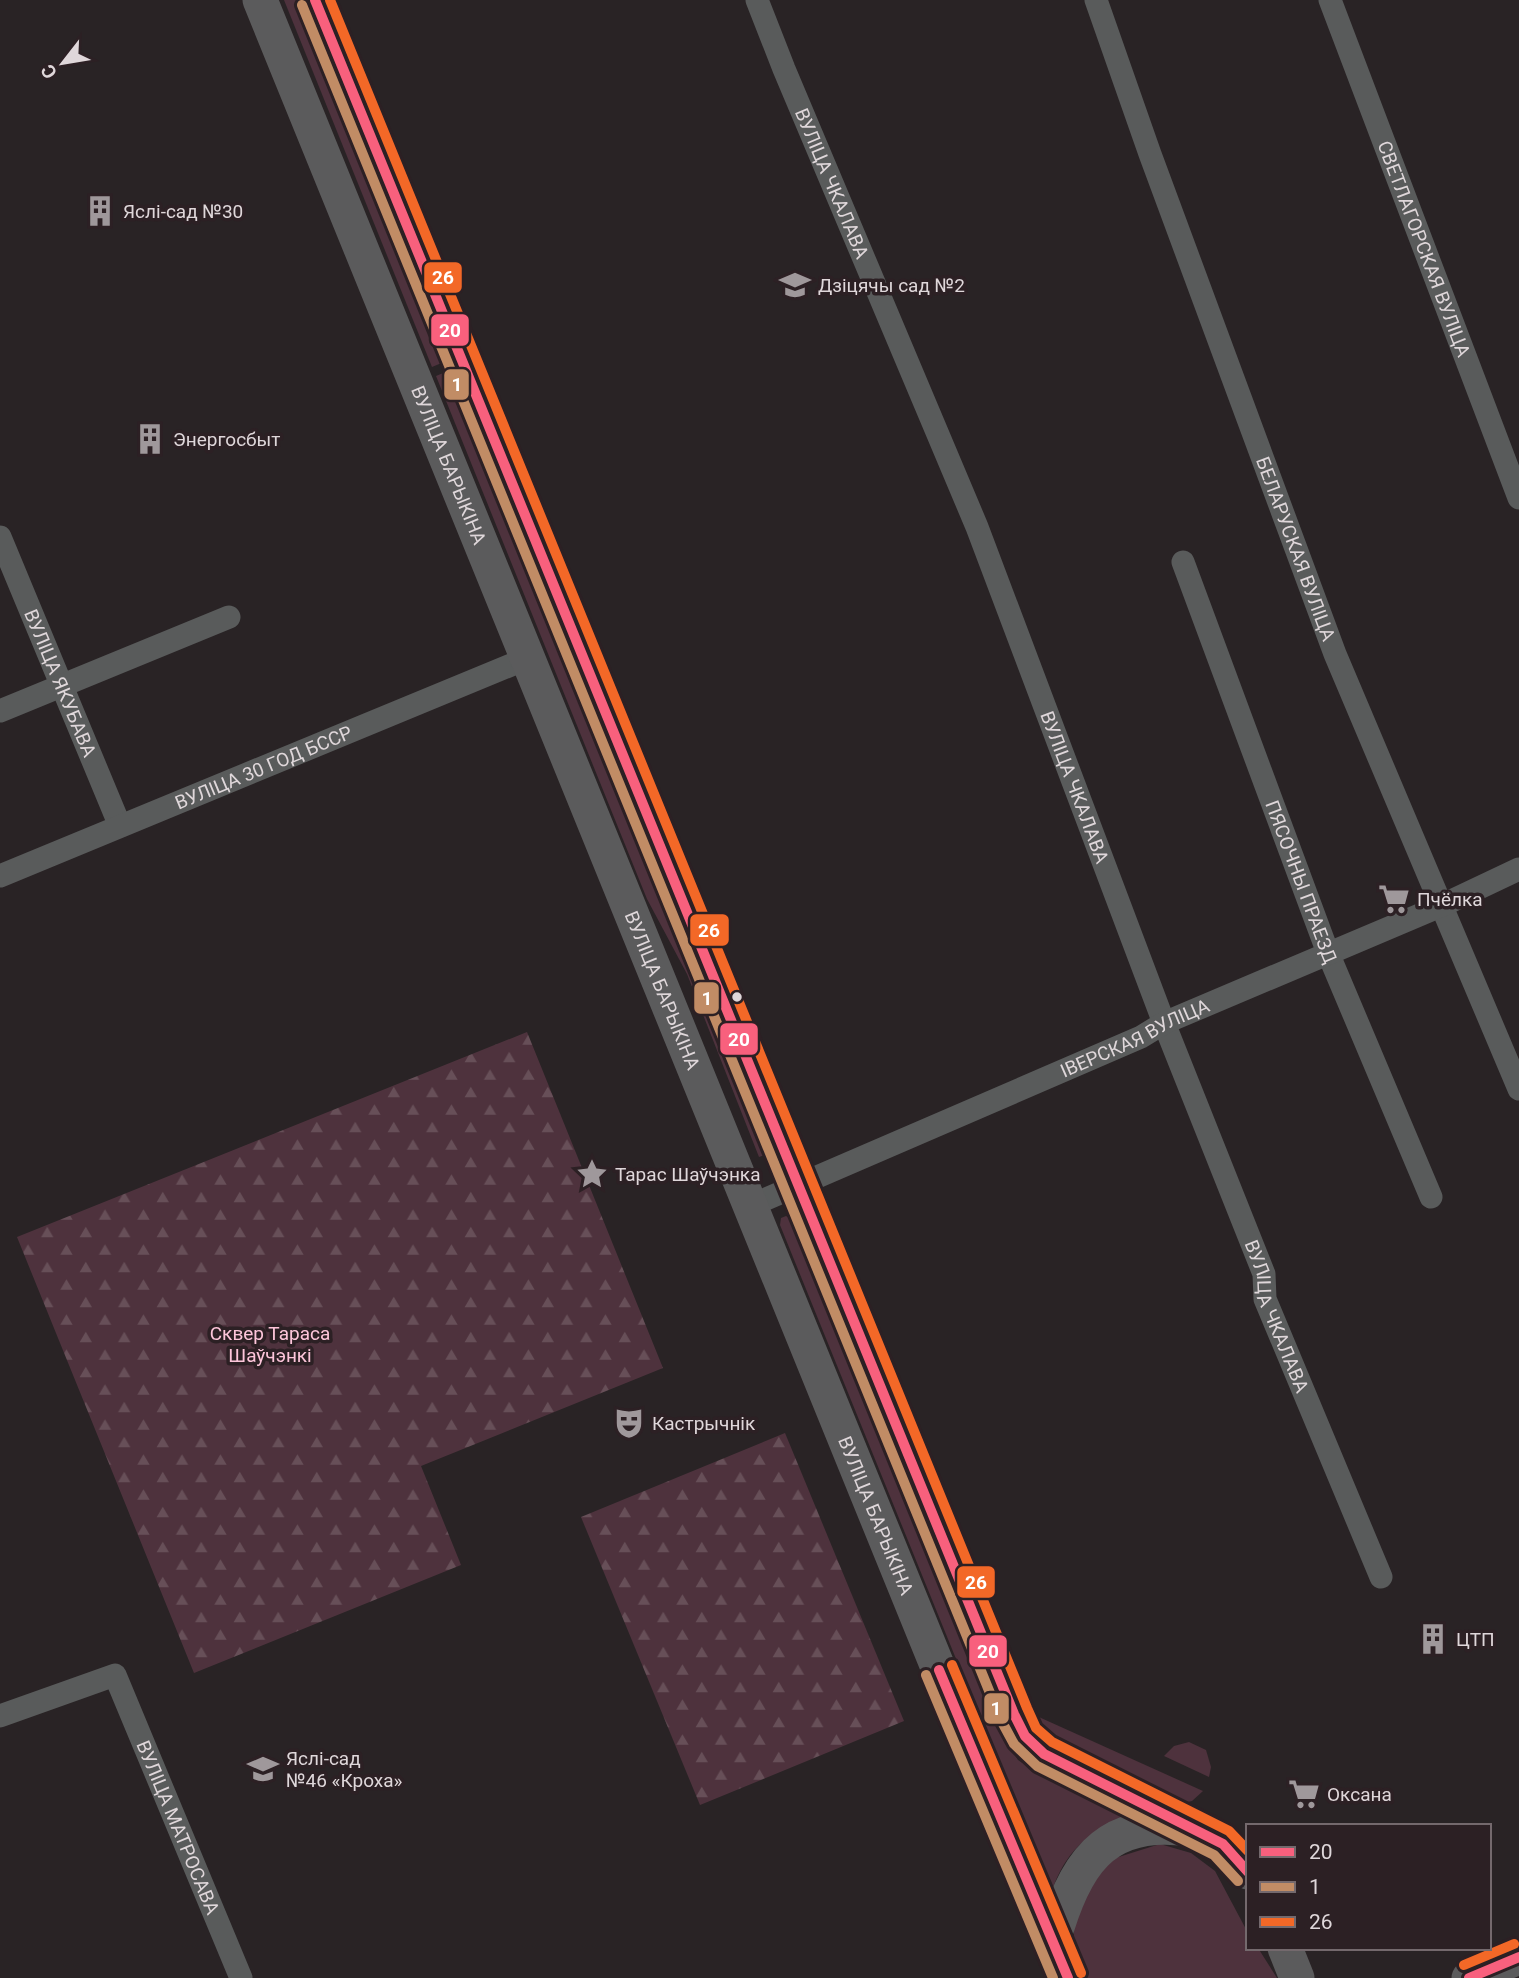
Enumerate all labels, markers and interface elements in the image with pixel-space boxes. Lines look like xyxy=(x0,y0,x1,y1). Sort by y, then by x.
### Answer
north arrow xyxy=(28,28,98,98)
text: С xyxy=(36,60,62,83)
street label: ВУЛІЦА ЧКАЛАВА xyxy=(790,105,874,263)
street label: СВЕТЛАГОРСКАЯ ВУЛІЦА xyxy=(1372,138,1476,361)
building icon: Яслі-сад №30 xyxy=(83,194,117,228)
place label: Яслі-сад №30 xyxy=(123,200,243,223)
line badge: 26 xyxy=(423,261,463,294)
text: 26 xyxy=(432,266,454,289)
school or university icon: Дзіцячы сад №2 xyxy=(778,268,812,302)
place label: Дзіцячы сад №2 xyxy=(818,274,965,297)
line badge: 20 xyxy=(430,313,470,347)
text: 20 xyxy=(439,319,461,342)
line badge: 1 xyxy=(443,368,470,401)
text: 1 xyxy=(452,373,462,396)
street label: ВУЛІЦА БАРЫКІНА xyxy=(406,382,491,549)
building icon: Энергосбыт xyxy=(133,422,167,456)
place label: Энергосбыт xyxy=(173,428,281,451)
street label: БЕЛАРУСКАЯ ВУЛІЦА xyxy=(1251,454,1340,645)
street label: ВУЛІЦА ЯКУБАВА xyxy=(19,606,101,761)
street label: ВУЛІЦА ЧКАЛАВА xyxy=(1035,708,1114,867)
street label: ВУЛІЦА 30 ГОД БССР xyxy=(172,721,356,814)
street label: ПЯСОЧНЫ ПРАЕЗД xyxy=(1260,797,1342,967)
supermarket icon: Пчёлка xyxy=(1377,882,1411,916)
place label: Пчёлка xyxy=(1417,888,1483,911)
street label: ВУЛІЦА БАРЫКІНА xyxy=(620,908,705,1074)
line badge: 26 xyxy=(689,913,730,947)
text: 26 xyxy=(698,919,720,942)
line badge: 1 xyxy=(693,981,720,1015)
text: 1 xyxy=(702,987,712,1010)
unlabelled marker xyxy=(730,990,744,1004)
street label: ІВЕРСКАЯ ВУЛІЦА xyxy=(1057,994,1214,1083)
line badge: 20 xyxy=(719,1022,759,1056)
text: 20 xyxy=(728,1028,750,1051)
place icon: Тарас Шаўчэнка xyxy=(575,1157,609,1191)
place label: Тарас Шаўчэнка xyxy=(615,1163,760,1186)
street label: ВУЛІЦА ЧКАЛАВА xyxy=(1240,1237,1314,1397)
park label: Сквер Тараса Шаўчэнкі xyxy=(210,1322,330,1367)
theatre icon: Кастрычнік xyxy=(612,1406,646,1440)
place label: Кастрычнік xyxy=(652,1412,756,1435)
street label: ВУЛІЦА БАРЫКІНА xyxy=(833,1433,919,1599)
line badge: 26 xyxy=(956,1565,996,1599)
text: 26 xyxy=(965,1571,987,1594)
building icon: ЦТП xyxy=(1416,1622,1450,1656)
place label: ЦТП xyxy=(1456,1628,1495,1651)
line badge: 20 xyxy=(968,1634,1008,1668)
text: 20 xyxy=(977,1640,999,1663)
line badge: 1 xyxy=(983,1692,1010,1725)
text: 1 xyxy=(991,1697,1001,1720)
street label: ВУЛІЦА МАТРОСАВА xyxy=(131,1737,224,1918)
place label: Яслі-сад №46 «Кроха» xyxy=(286,1747,403,1792)
school or university icon: Яслі-сад №46 «Кроха» xyxy=(246,1752,280,1786)
supermarket icon: Оксана xyxy=(1287,1777,1321,1811)
place label: Оксана xyxy=(1327,1783,1392,1806)
legend xyxy=(1246,1824,1491,1950)
text: 20 xyxy=(1309,1840,1333,1864)
text: 1 xyxy=(1309,1875,1321,1899)
text: 26 xyxy=(1309,1910,1333,1934)

